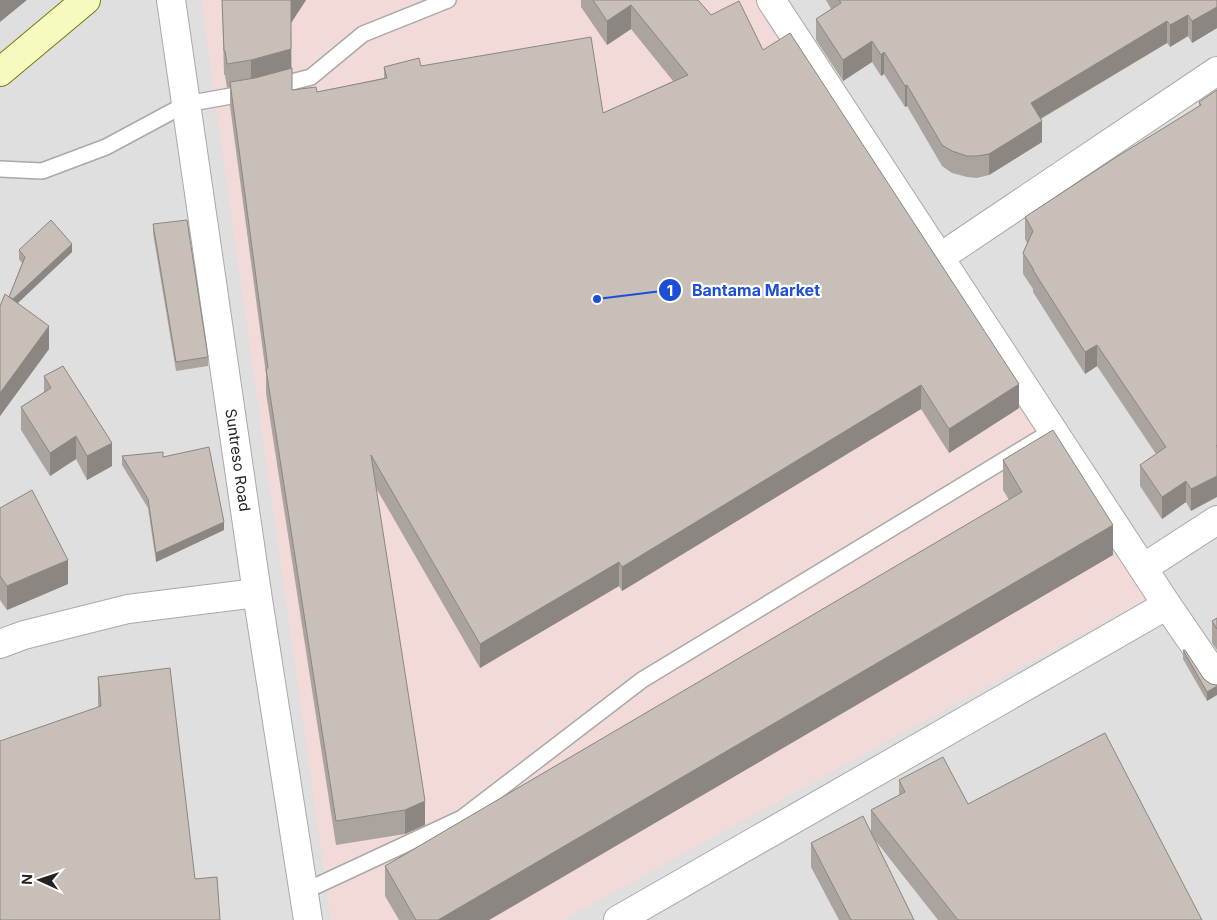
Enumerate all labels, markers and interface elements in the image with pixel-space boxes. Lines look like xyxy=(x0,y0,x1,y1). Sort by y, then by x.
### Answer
callout: Bantama Market xyxy=(657,275,830,306)
text: Bantama Market xyxy=(692,280,820,300)
text: 1 xyxy=(667,281,673,300)
street label: Suntreso Road xyxy=(221,407,255,513)
north arrow xyxy=(15,855,65,905)
text: N xyxy=(18,874,35,885)

